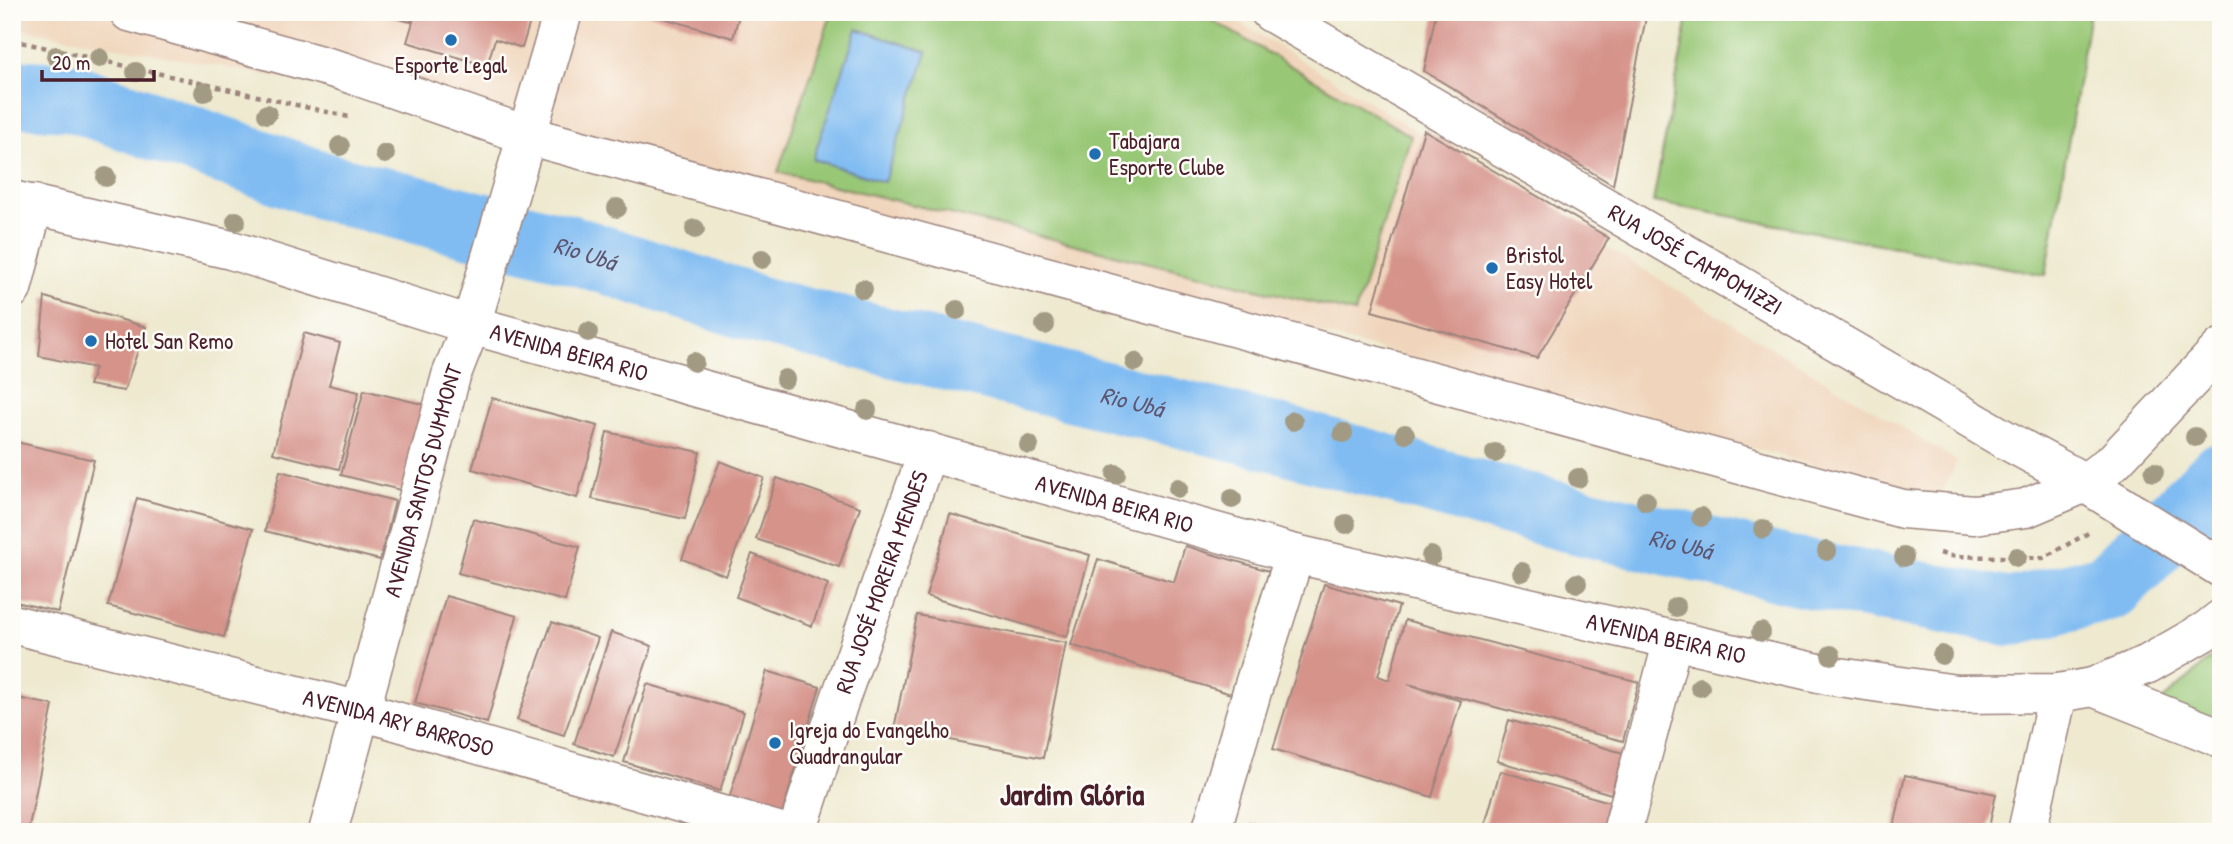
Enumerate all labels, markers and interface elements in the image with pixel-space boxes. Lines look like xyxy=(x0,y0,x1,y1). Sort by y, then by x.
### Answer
marker: Esporte Legal xyxy=(443,32,459,48)
scale bar xyxy=(42,38,154,82)
text: 20 m xyxy=(52,48,90,77)
place label: Esporte Legal xyxy=(395,49,508,80)
place label: Tabajara Esporte Clube xyxy=(1109,125,1225,182)
marker: Tabajara Esporte Clube xyxy=(1087,146,1103,162)
street label: RUA JOSÉ CAMPOMIZZI xyxy=(1603,196,1788,322)
water label: Rio Ubá xyxy=(551,228,623,278)
place label: Bristol Easy Hotel xyxy=(1506,239,1593,296)
marker: Bristol Easy Hotel xyxy=(1484,260,1500,276)
street label: AVENIDA BEIRA RIO xyxy=(487,315,652,388)
place label: Hotel San Remo xyxy=(105,325,233,356)
marker: Hotel San Remo xyxy=(83,333,99,349)
street label: AVENIDA SANTOS DUMMONT xyxy=(376,359,469,600)
water label: Rio Ubá xyxy=(1097,378,1170,425)
street label: RUA JOSÉ MOREIRA MENDES xyxy=(827,466,935,697)
street label: AVENIDA BEIRA RIO xyxy=(1032,467,1197,540)
water label: Rio Ubá xyxy=(1646,521,1718,567)
street label: AVENIDA BEIRA RIO xyxy=(1584,605,1749,671)
street label: AVENIDA ARY BARROSO xyxy=(300,681,498,764)
place label: Igreja do Evangelho Quadrangular xyxy=(789,714,949,771)
marker: Igreja do Evangelho Quadrangular xyxy=(767,735,783,751)
district label: Jardim Glória xyxy=(1000,774,1145,814)

